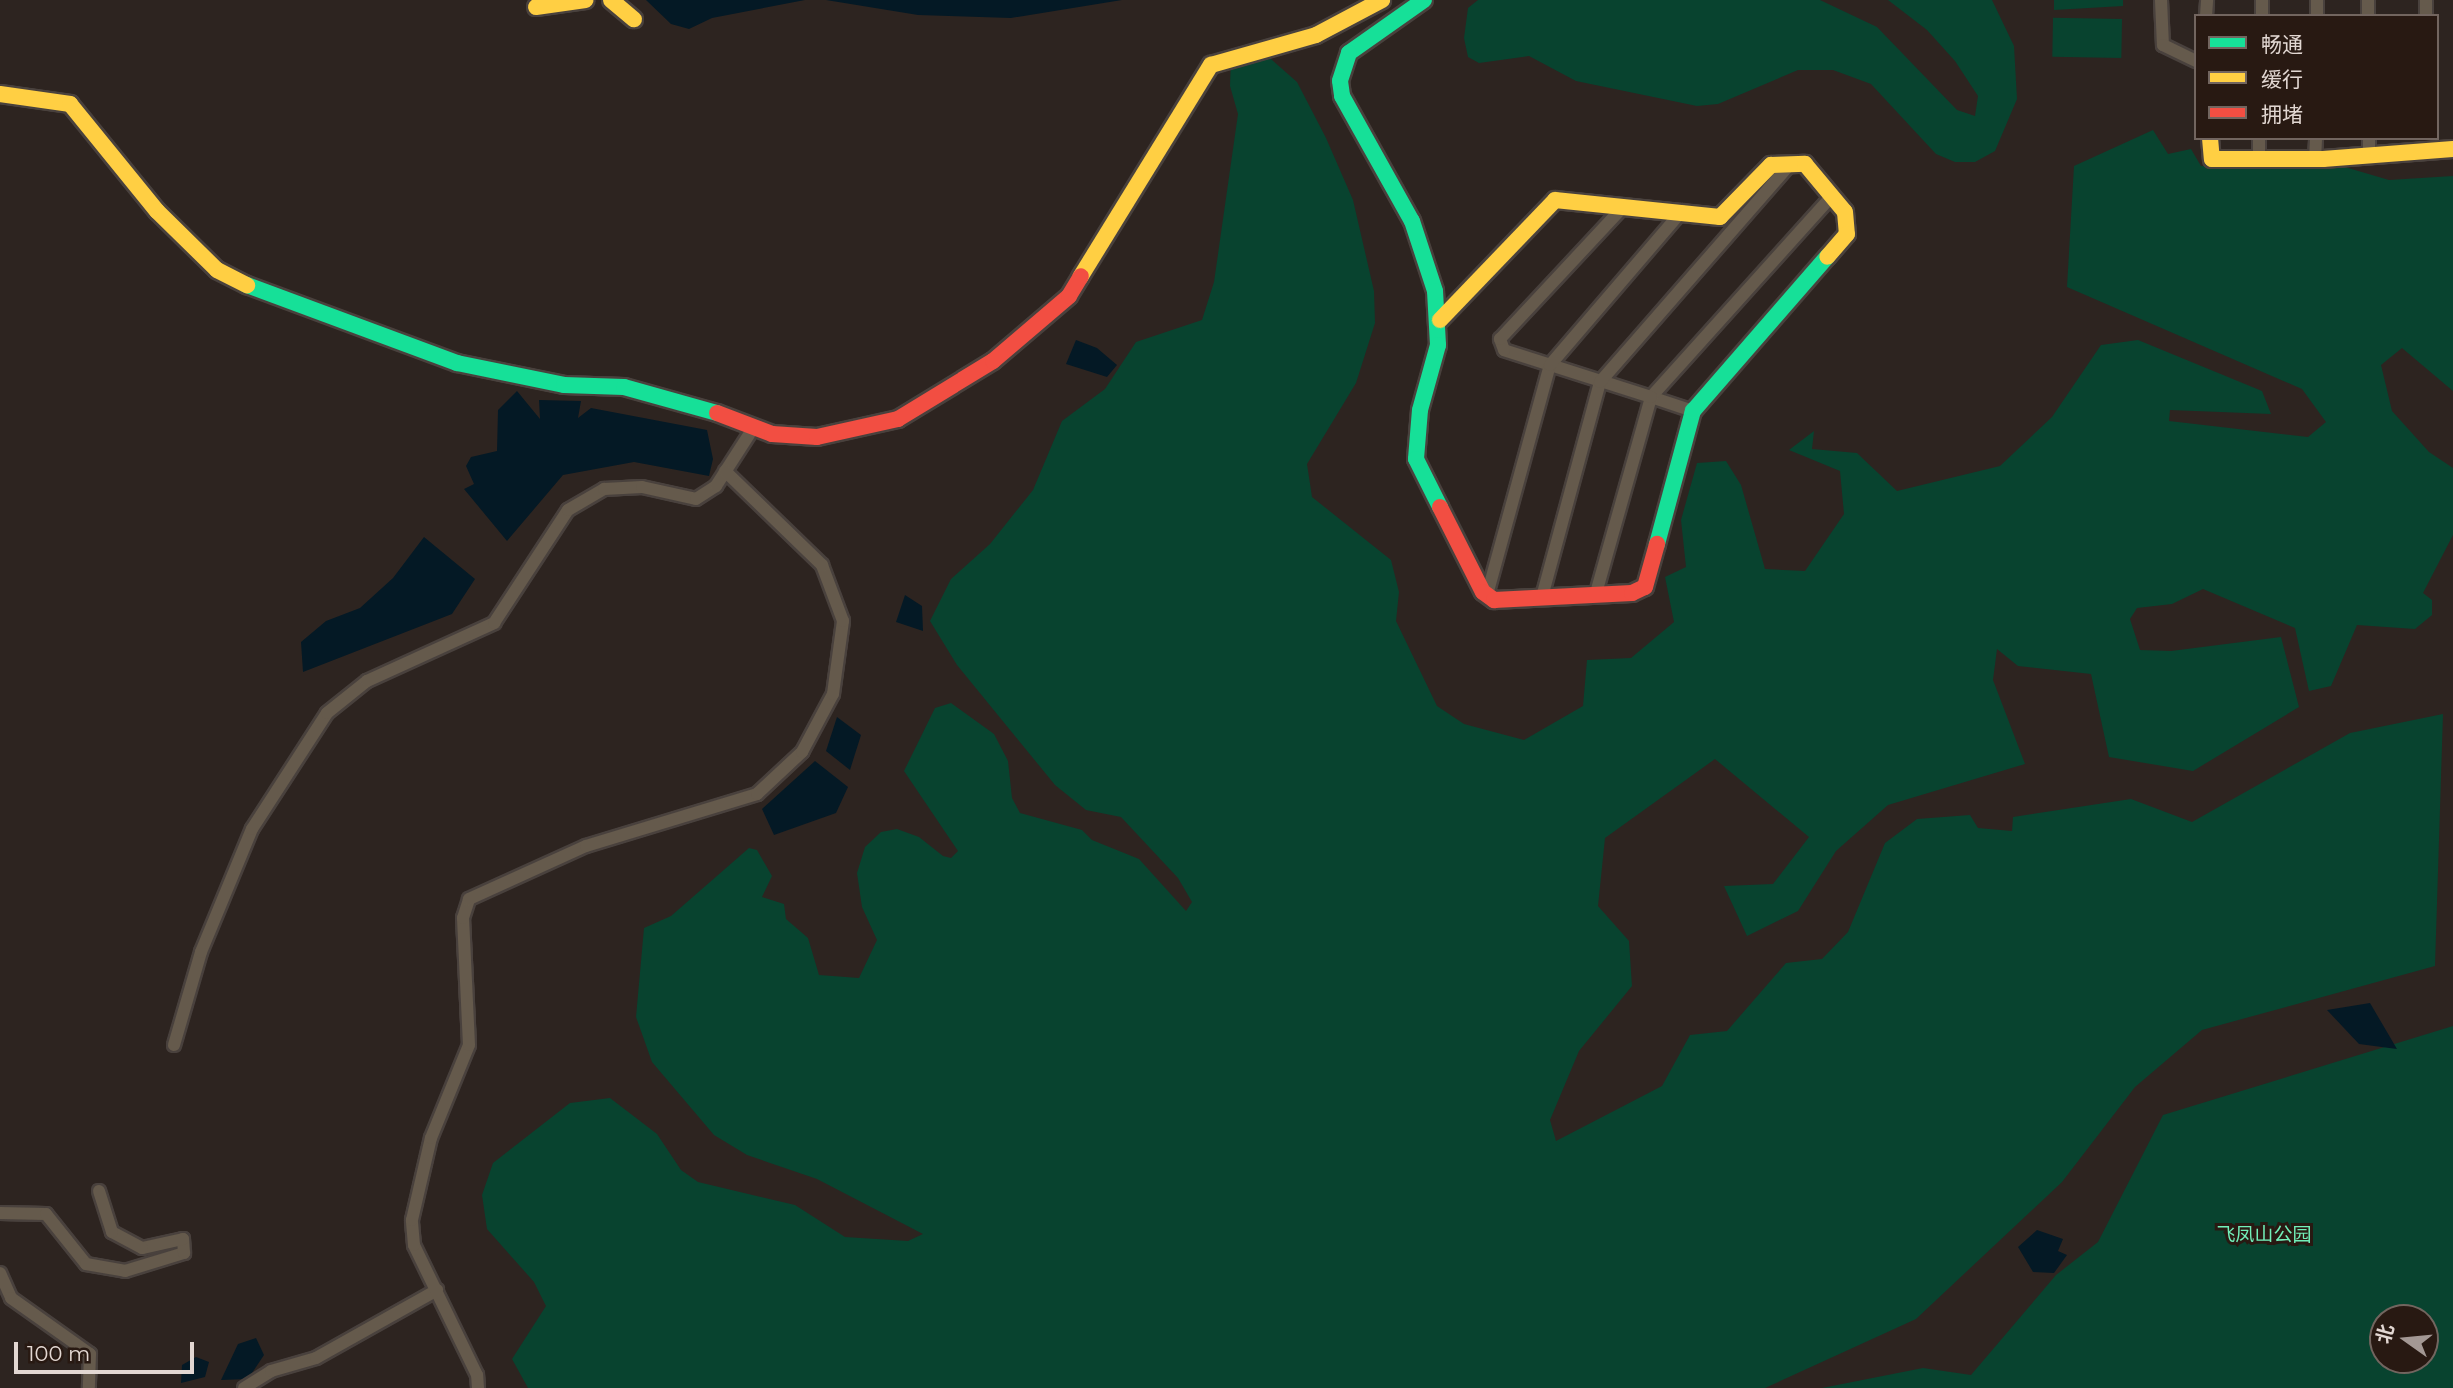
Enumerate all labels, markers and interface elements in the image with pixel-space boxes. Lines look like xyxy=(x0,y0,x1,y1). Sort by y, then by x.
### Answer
legend xyxy=(2194,14,2439,140)
text: 畅通 xyxy=(2261,32,2303,57)
text: 缓行 xyxy=(2261,67,2303,92)
text: 拥堵 xyxy=(2261,102,2303,127)
park label: 飞凤山公园 xyxy=(2217,1224,2311,1246)
north arrow xyxy=(2369,1304,2439,1374)
text: 北 xyxy=(2372,1322,2399,1346)
scale bar xyxy=(18,1328,198,1372)
text: 100 m xyxy=(27,1341,90,1366)

